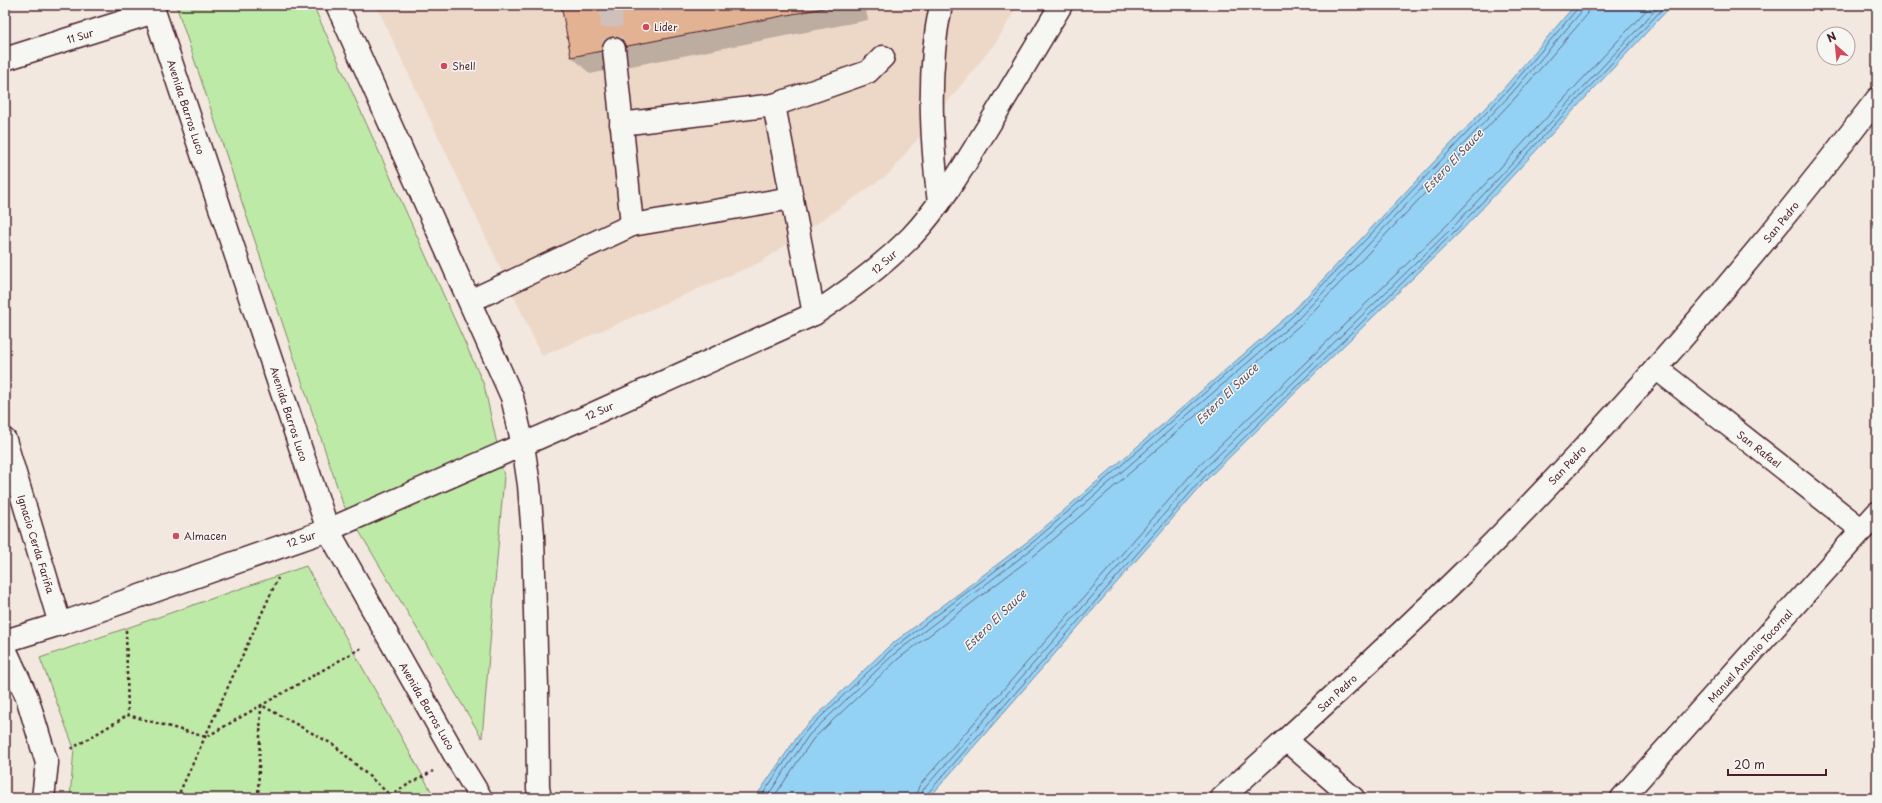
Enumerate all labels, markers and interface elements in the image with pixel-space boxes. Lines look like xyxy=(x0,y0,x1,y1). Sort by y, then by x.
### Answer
place label: Lider xyxy=(654,19,678,34)
marker: Lider xyxy=(641,22,651,32)
street label: 11 Sur xyxy=(65,24,95,47)
north arrow xyxy=(1816,26,1856,66)
text: N xyxy=(1823,27,1839,46)
street label: Avenida Barros Luco xyxy=(164,58,209,157)
place label: Shell xyxy=(452,58,476,73)
marker: Shell xyxy=(439,61,449,71)
water label: Estero El Sauce xyxy=(1419,124,1487,196)
street label: San Pedro xyxy=(1759,197,1802,246)
street label: 12 Sur xyxy=(867,246,900,277)
water label: Estero El Sauce xyxy=(1191,358,1263,428)
street label: Avenida Barros Luco xyxy=(267,365,312,464)
street label: 12 Sur xyxy=(582,397,616,424)
street label: San Rafael xyxy=(1734,427,1785,471)
street label: San Pedro xyxy=(1544,441,1589,488)
street label: Ignacio Cerda Fariña xyxy=(14,493,59,595)
street label: 12 Sur xyxy=(284,526,318,551)
place label: Almacen xyxy=(184,528,227,543)
marker: Almacen xyxy=(171,531,181,541)
water label: Estero El Sauce xyxy=(959,584,1031,654)
street label: Manuel Antonio Tocornal xyxy=(1704,606,1796,705)
street label: Avenida Barros Luco xyxy=(396,659,459,753)
street label: San Pedro xyxy=(1314,670,1360,715)
scale bar xyxy=(1728,751,1826,777)
text: 20 m xyxy=(1734,755,1765,773)

